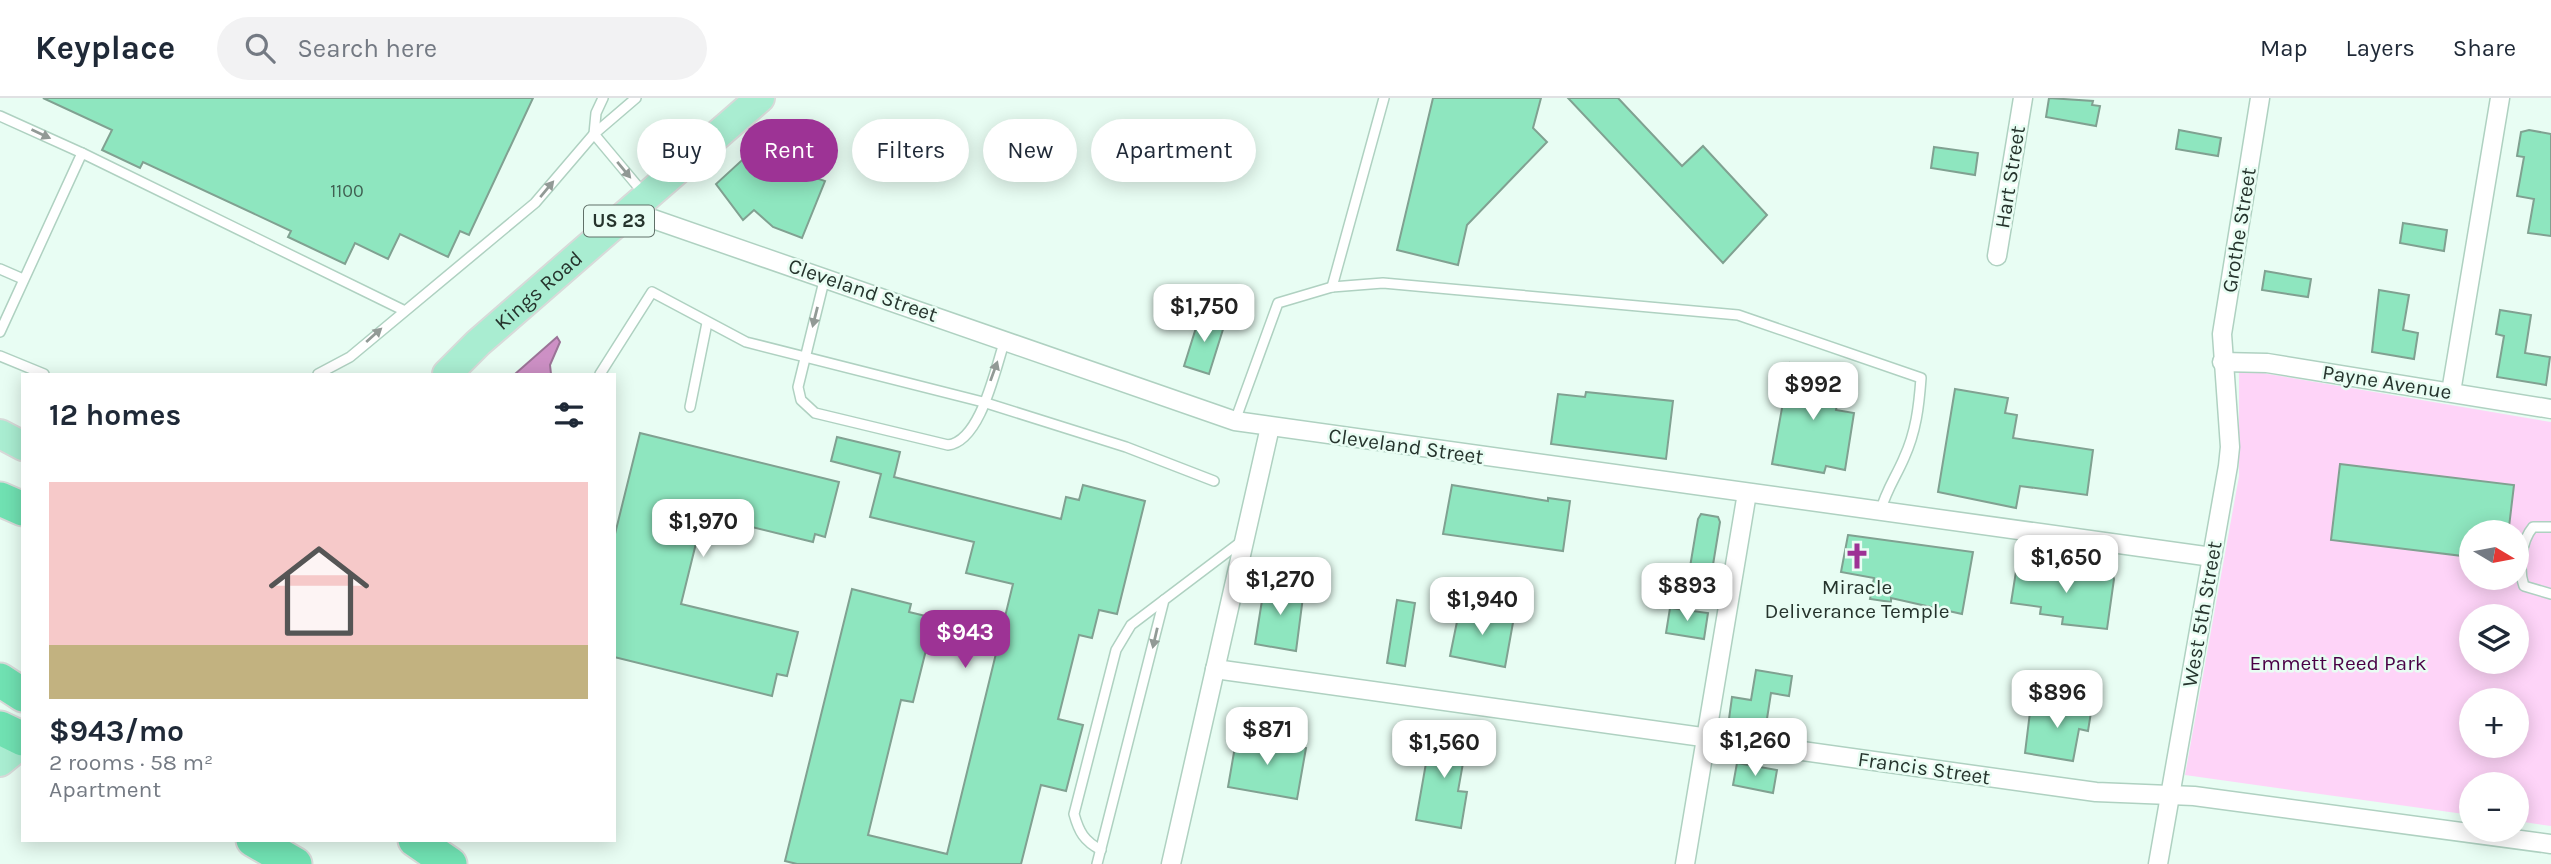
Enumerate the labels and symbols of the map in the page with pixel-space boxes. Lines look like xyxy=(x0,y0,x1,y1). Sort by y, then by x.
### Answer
street label: Hart Street xyxy=(1990,124,2030,230)
one-way arrow xyxy=(31,128,51,140)
one-way arrow xyxy=(616,161,631,178)
street label: Grothe Street xyxy=(2217,166,2261,294)
house number: 1100 xyxy=(330,180,364,202)
one-way arrow xyxy=(539,180,554,197)
road number: US 23 xyxy=(584,206,654,237)
street label: Kings Road xyxy=(490,246,587,335)
street label: Cleveland Street xyxy=(785,253,941,327)
pin: $1,750 xyxy=(1147,285,1261,344)
one-way arrow xyxy=(809,306,820,328)
one-way arrow xyxy=(365,327,383,343)
one-way arrow xyxy=(989,360,1000,381)
street label: Payne Avenue xyxy=(2321,360,2453,404)
pin: $992 xyxy=(1772,362,1854,422)
street label: Cleveland Street xyxy=(1327,423,1485,469)
pin: $1,970 xyxy=(646,500,760,559)
north arrow xyxy=(2459,520,2529,590)
pin: $1,650 xyxy=(2009,536,2123,595)
street label: West 5th Street xyxy=(2177,539,2227,689)
church icon: Miracle Deliverance Temple xyxy=(1842,541,1872,571)
pin: $1,270 xyxy=(1223,558,1337,617)
pin: $893 xyxy=(1646,564,1728,623)
place label: Miracle Deliverance Temple xyxy=(1765,575,1949,623)
pin: $1,940 xyxy=(1425,578,1539,637)
pin: $943 xyxy=(924,610,1006,670)
one-way arrow xyxy=(1150,627,1161,649)
park label: Emmett Reed Park xyxy=(2249,651,2427,675)
pin: $896 xyxy=(2016,670,2098,730)
pin: $871 xyxy=(1226,708,1308,767)
pin: $1,260 xyxy=(1698,718,1812,778)
pin: $1,560 xyxy=(1387,720,1501,780)
street label: Francis Street xyxy=(1856,747,1992,789)

